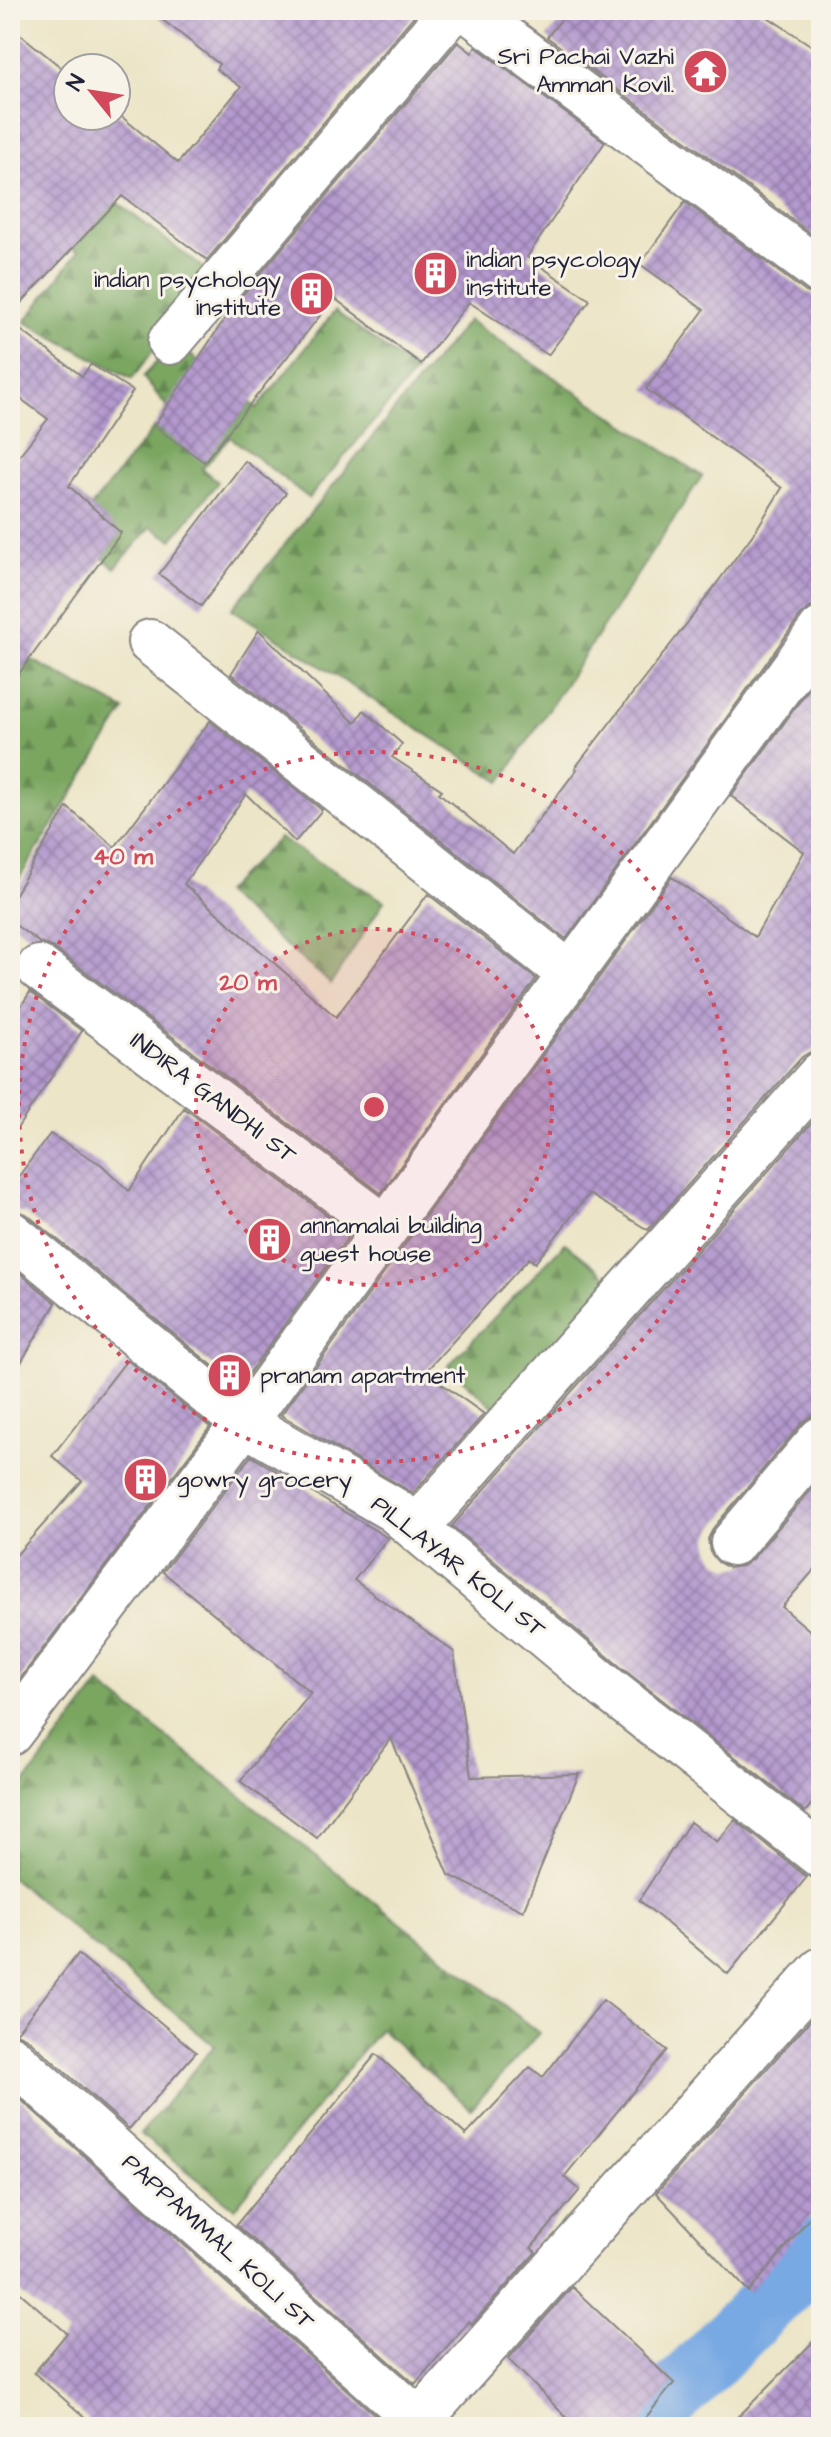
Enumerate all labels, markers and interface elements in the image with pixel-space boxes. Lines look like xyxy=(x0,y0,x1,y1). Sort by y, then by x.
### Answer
place label: Sri Pachai Vazhi Amman Kovil. xyxy=(497,40,674,102)
temple icon: Sri Pachai Vazhi Amman Kovil. xyxy=(681,47,729,95)
north arrow xyxy=(52,52,132,132)
text: N xyxy=(59,69,93,96)
place label: indian psycology institute xyxy=(466,243,641,305)
building icon: indian psycology institute xyxy=(411,250,459,298)
place label: indian psychology institute xyxy=(94,263,281,325)
building icon: indian psychology institute xyxy=(288,270,336,318)
text: 40 m xyxy=(93,840,153,874)
text: 20 m xyxy=(218,966,277,1000)
street label: INDIRA GANDHI ST xyxy=(123,1024,303,1172)
centre of rings xyxy=(360,1093,388,1121)
place label: annamalai building guest house xyxy=(300,1209,482,1272)
building icon: annamalai building guest house xyxy=(245,1216,293,1264)
building icon: pranam apartment xyxy=(205,1352,253,1400)
place label: pranam apartment xyxy=(260,1359,466,1393)
building icon: gowry grocery xyxy=(122,1456,170,1504)
place label: gowry grocery xyxy=(177,1463,352,1498)
street label: PILLAYAR KOLI ST xyxy=(363,1488,553,1646)
street label: PAPPAMMAL KOLI ST xyxy=(114,2146,322,2338)

